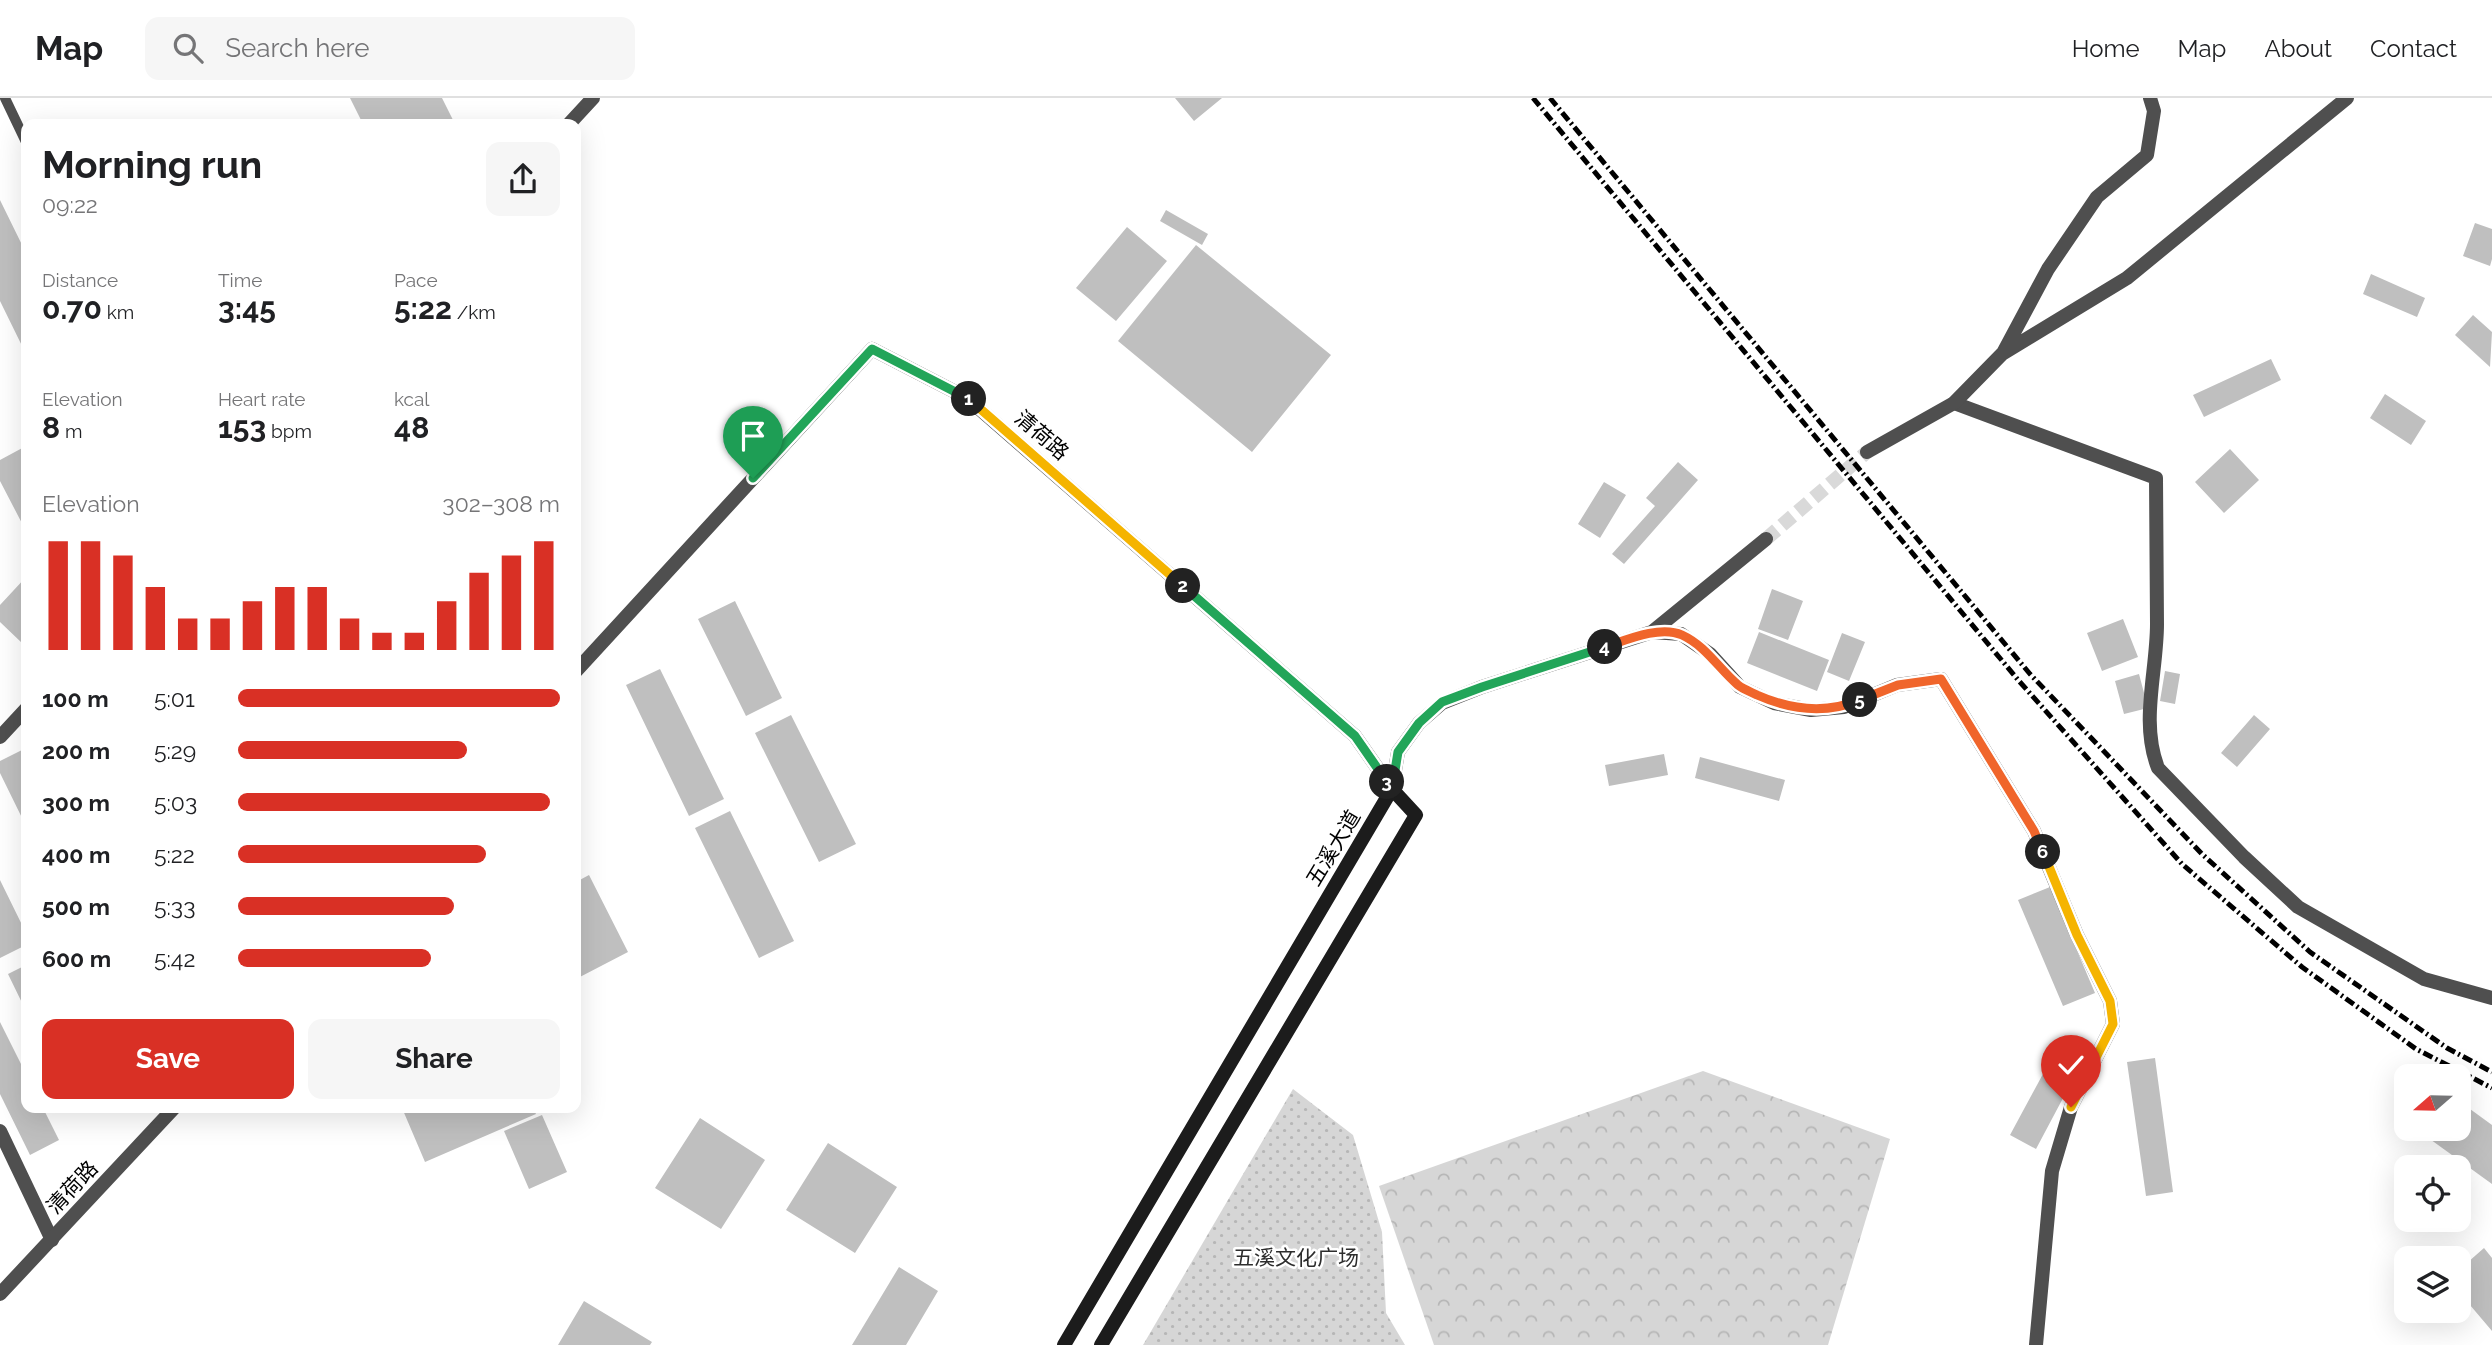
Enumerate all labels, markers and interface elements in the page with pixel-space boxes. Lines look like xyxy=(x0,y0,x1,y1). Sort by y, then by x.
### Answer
search box xyxy=(145,17,635,80)
text: Map xyxy=(35,29,103,68)
icon: search xyxy=(169,29,207,67)
text: Search here xyxy=(225,33,370,63)
text: Home xyxy=(2072,34,2140,63)
text: Map xyxy=(2178,34,2226,63)
text: About xyxy=(2264,34,2332,63)
text: Contact xyxy=(2370,34,2457,63)
text: Morning run xyxy=(42,142,262,187)
button: share xyxy=(486,142,560,216)
text: 09:22 xyxy=(42,191,98,218)
text: Distance xyxy=(42,269,118,291)
text: Time xyxy=(218,269,262,291)
text: Pace xyxy=(394,269,438,291)
text: 0.70 xyxy=(42,291,102,326)
text: 3:45 xyxy=(218,291,276,326)
text: 5:22 xyxy=(394,291,452,326)
text: km xyxy=(102,301,134,323)
text: /km xyxy=(452,301,496,323)
pin: 1 xyxy=(951,382,986,416)
text: 1 xyxy=(964,387,973,409)
text: Elevation xyxy=(42,388,123,410)
text: Heart rate xyxy=(218,388,306,410)
text: kcal xyxy=(394,388,430,410)
street label: 清荷路 xyxy=(1010,405,1074,465)
pin xyxy=(723,406,783,478)
text: 8 xyxy=(42,410,60,445)
text: 153 xyxy=(218,410,266,445)
text: 48 xyxy=(394,410,429,445)
icon: arrive xyxy=(734,417,772,455)
text: m xyxy=(60,420,82,442)
text: bpm xyxy=(266,420,312,442)
text: Elevation xyxy=(42,490,140,517)
text: 302–308 m xyxy=(442,490,560,517)
pin: 2 xyxy=(1166,568,1200,603)
text: 2 xyxy=(1177,574,1188,596)
pin: 4 xyxy=(1588,630,1622,664)
text: 4 xyxy=(1599,635,1610,657)
pin: 5 xyxy=(1842,682,1878,718)
text: 100 m xyxy=(42,685,109,712)
text: 5:01 xyxy=(154,685,195,712)
text: 5 xyxy=(1854,688,1865,710)
text: 200 m xyxy=(42,737,110,764)
text: 5:29 xyxy=(154,737,196,764)
pin: 3 xyxy=(1370,764,1404,800)
text: 3 xyxy=(1381,770,1392,792)
text: 300 m xyxy=(42,789,110,816)
text: 5:03 xyxy=(154,789,197,816)
street label: 五溪大道 xyxy=(1301,806,1365,890)
pin: 6 xyxy=(2025,834,2060,870)
text: 6 xyxy=(2037,840,2048,862)
text: 400 m xyxy=(42,841,110,868)
text: 5:22 xyxy=(154,841,195,868)
text: 500 m xyxy=(42,893,110,920)
text: 5:33 xyxy=(154,893,195,920)
text: 600 m xyxy=(42,945,111,972)
text: 5:42 xyxy=(154,945,195,972)
button: Save xyxy=(42,1019,294,1099)
button: Share xyxy=(308,1019,560,1099)
pin xyxy=(2041,1035,2101,1107)
icon: check xyxy=(2052,1046,2090,1084)
north arrow xyxy=(2394,1064,2471,1141)
map controls xyxy=(2394,1064,2471,1323)
street label: 清荷路 xyxy=(41,1155,103,1219)
button: locate xyxy=(2394,1155,2471,1232)
park label: 五溪文化广场 xyxy=(1233,1245,1359,1270)
button: layers xyxy=(2394,1246,2471,1323)

